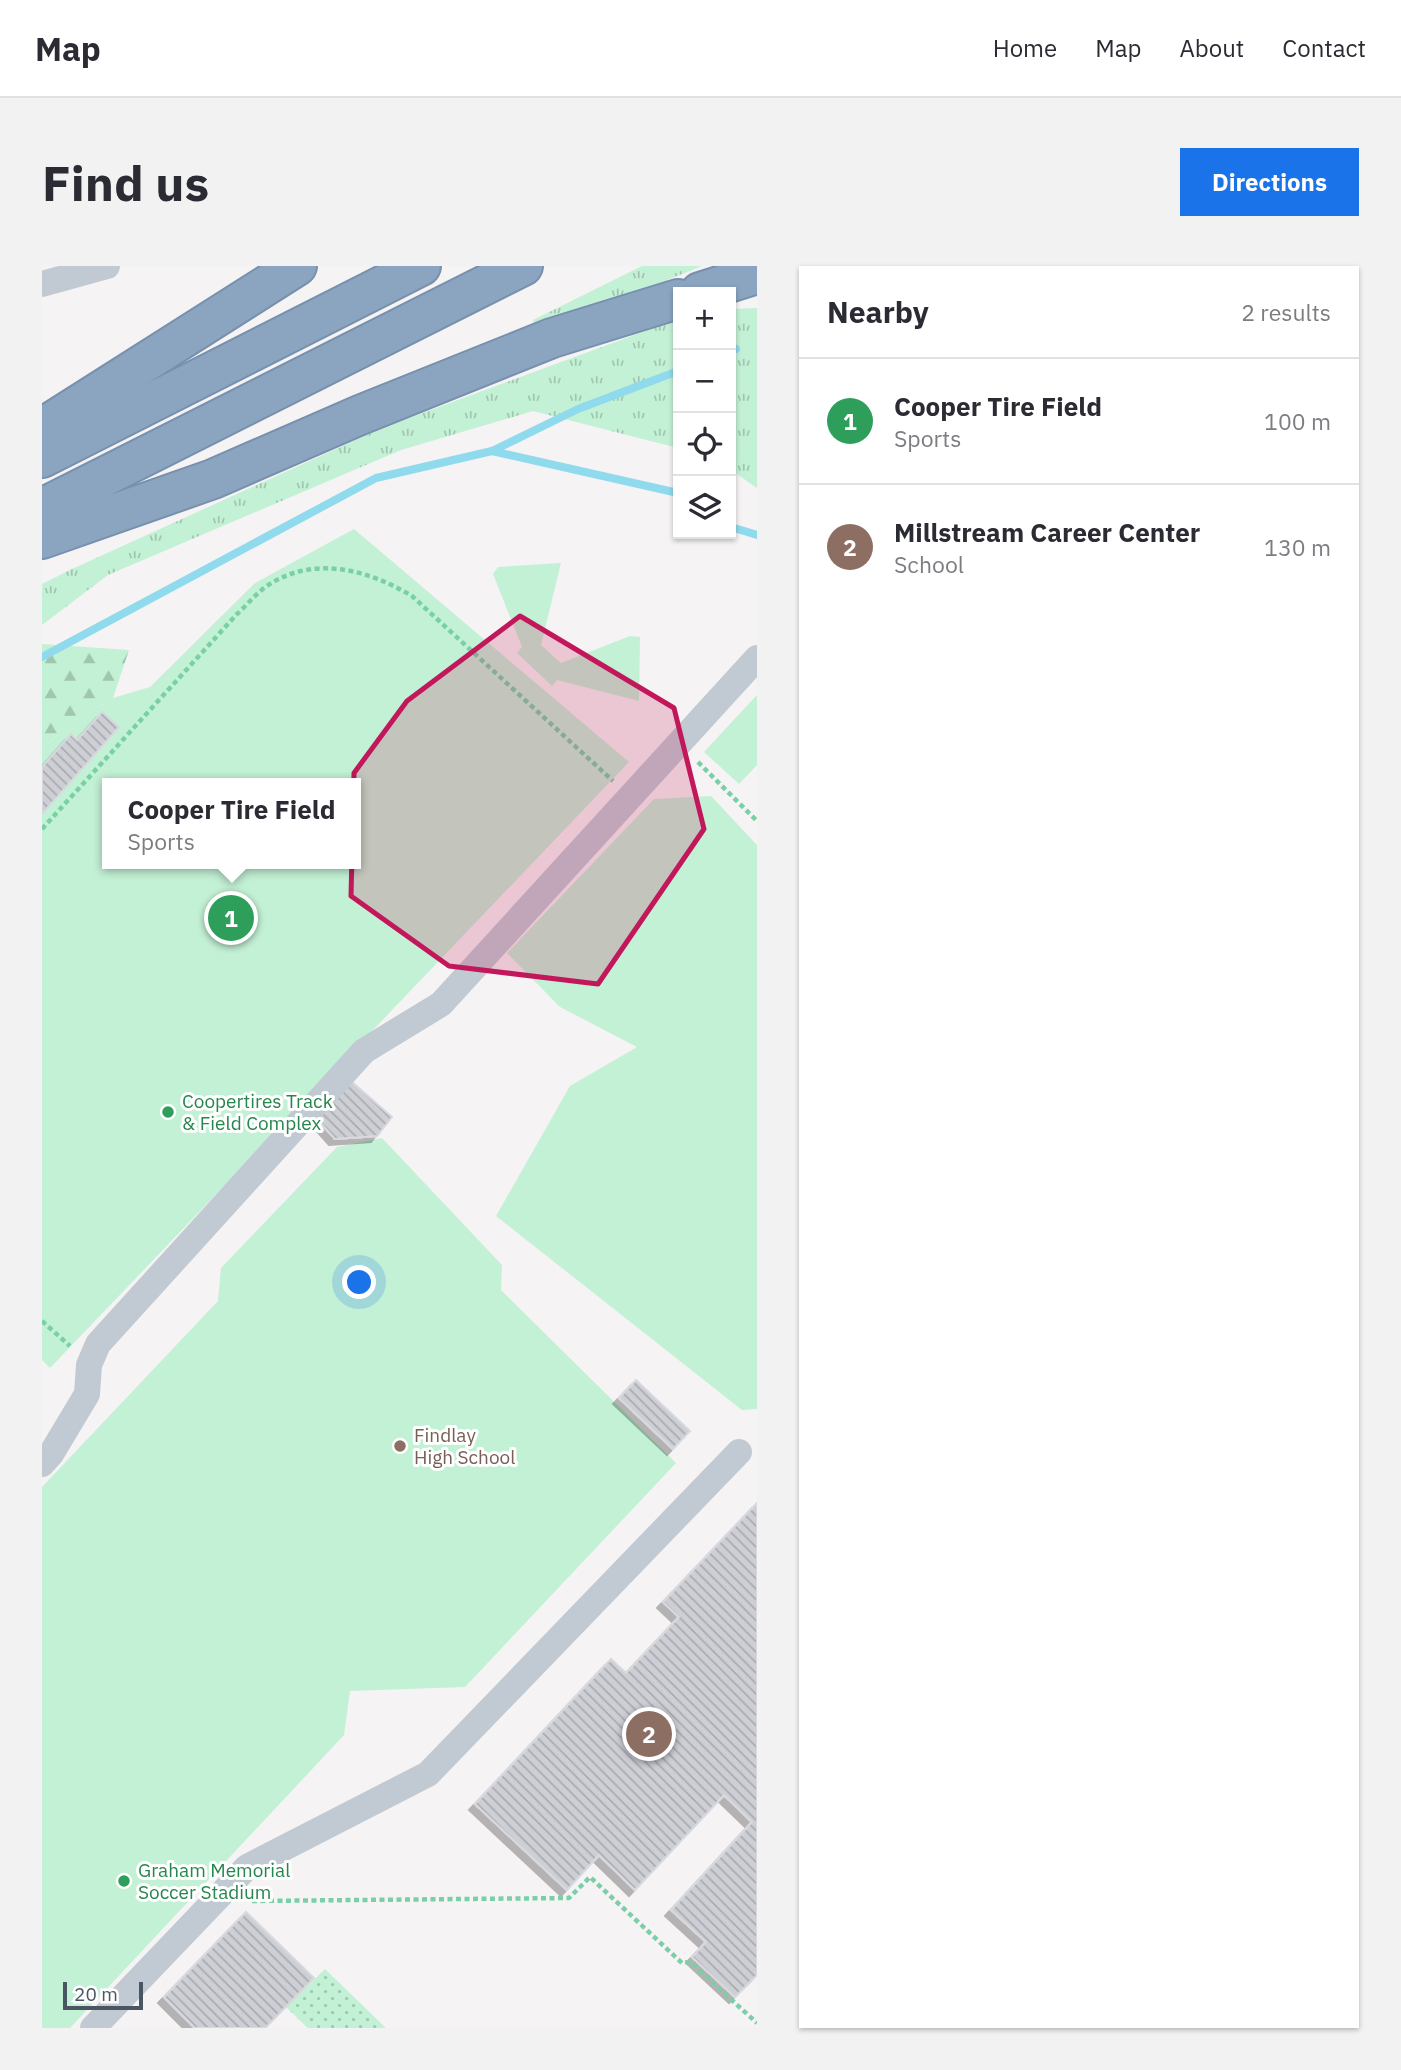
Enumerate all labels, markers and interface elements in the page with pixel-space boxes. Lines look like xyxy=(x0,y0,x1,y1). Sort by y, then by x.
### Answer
text: Map xyxy=(35,27,101,70)
text: Home xyxy=(993,32,1057,64)
text: Map xyxy=(1095,32,1141,64)
text: About xyxy=(1179,32,1244,64)
text: Contact xyxy=(1282,32,1366,64)
button: Directions xyxy=(1180,148,1359,216)
text: Find us xyxy=(42,151,209,214)
map controls xyxy=(673,287,736,539)
button: + xyxy=(673,287,736,350)
text: Nearby xyxy=(827,292,929,331)
text: 2 results xyxy=(1241,297,1331,327)
button: − xyxy=(673,350,736,413)
text: Cooper Tire Field xyxy=(894,389,1102,423)
text: 1 xyxy=(843,406,857,436)
text: 100 m xyxy=(1264,406,1331,436)
button: locate xyxy=(673,413,736,476)
text: Sports xyxy=(894,423,961,453)
button: layers xyxy=(673,476,736,539)
text: Millstream Career Center xyxy=(894,515,1200,549)
text: 2 xyxy=(843,532,857,562)
text: 130 m xyxy=(1264,532,1331,562)
text: School xyxy=(894,549,964,579)
popup xyxy=(102,778,361,869)
text: Cooper Tire Field xyxy=(127,792,336,826)
text: Sports xyxy=(127,826,195,856)
pin: 1 xyxy=(208,892,254,944)
place label: Coopertires Track & Field Complex xyxy=(182,1089,333,1135)
marker: Coopertires Track & Field Complex xyxy=(160,1104,176,1120)
your location xyxy=(342,1265,376,1299)
place label: Findlay High School xyxy=(414,1423,515,1469)
marker: Findlay High School xyxy=(392,1438,408,1454)
pin: 2 xyxy=(626,1708,672,1760)
place label: Graham Memorial Soccer Stadium xyxy=(138,1858,290,1904)
marker: Graham Memorial Soccer Stadium xyxy=(116,1873,132,1889)
scale bar xyxy=(63,1979,144,2011)
text: 20 m xyxy=(74,1982,118,2006)

